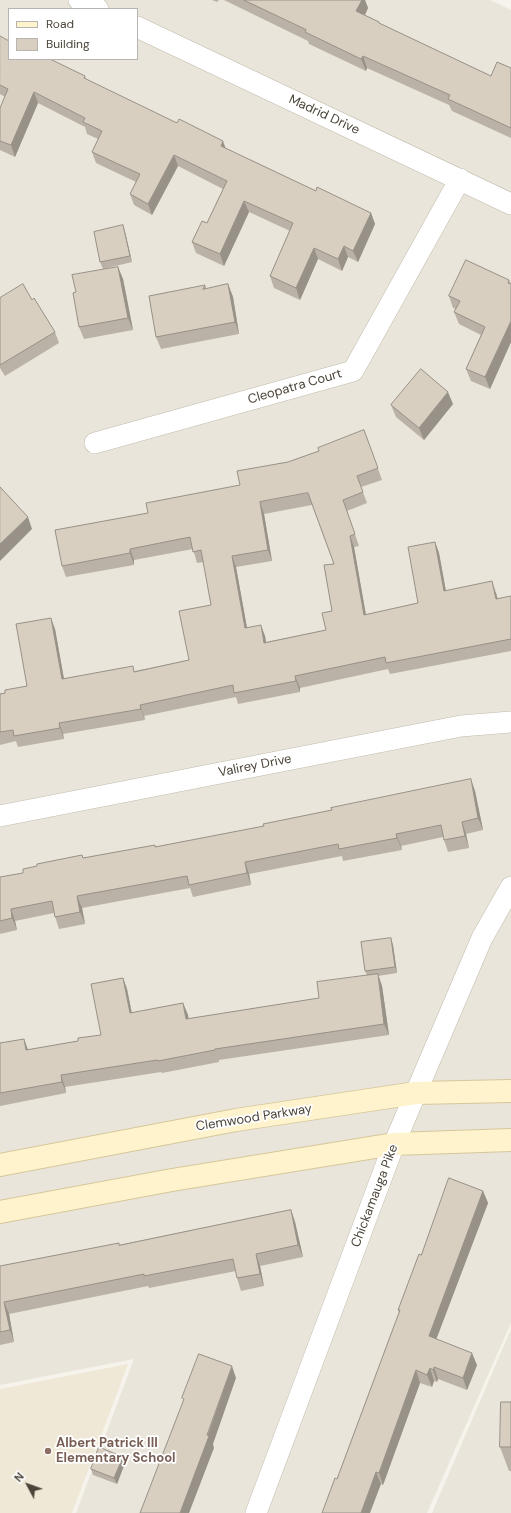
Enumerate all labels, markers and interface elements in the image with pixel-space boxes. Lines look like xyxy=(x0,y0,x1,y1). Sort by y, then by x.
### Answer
legend xyxy=(8,8,138,60)
text: Road xyxy=(46,16,74,32)
text: Building xyxy=(46,36,90,52)
street label: Madrid Drive xyxy=(286,92,362,138)
street label: Cleopatra Court xyxy=(246,366,344,408)
street label: Valirey Drive xyxy=(217,751,293,781)
street label: Clemwood Parkway xyxy=(195,1101,313,1135)
street label: Chickamauga Pike xyxy=(348,1142,402,1250)
place label: Albert Patrick III Elementary School xyxy=(56,1436,176,1467)
marker: Albert Patrick III Elementary School xyxy=(43,1446,53,1456)
north arrow xyxy=(8,1465,48,1505)
text: N xyxy=(11,1470,27,1485)

